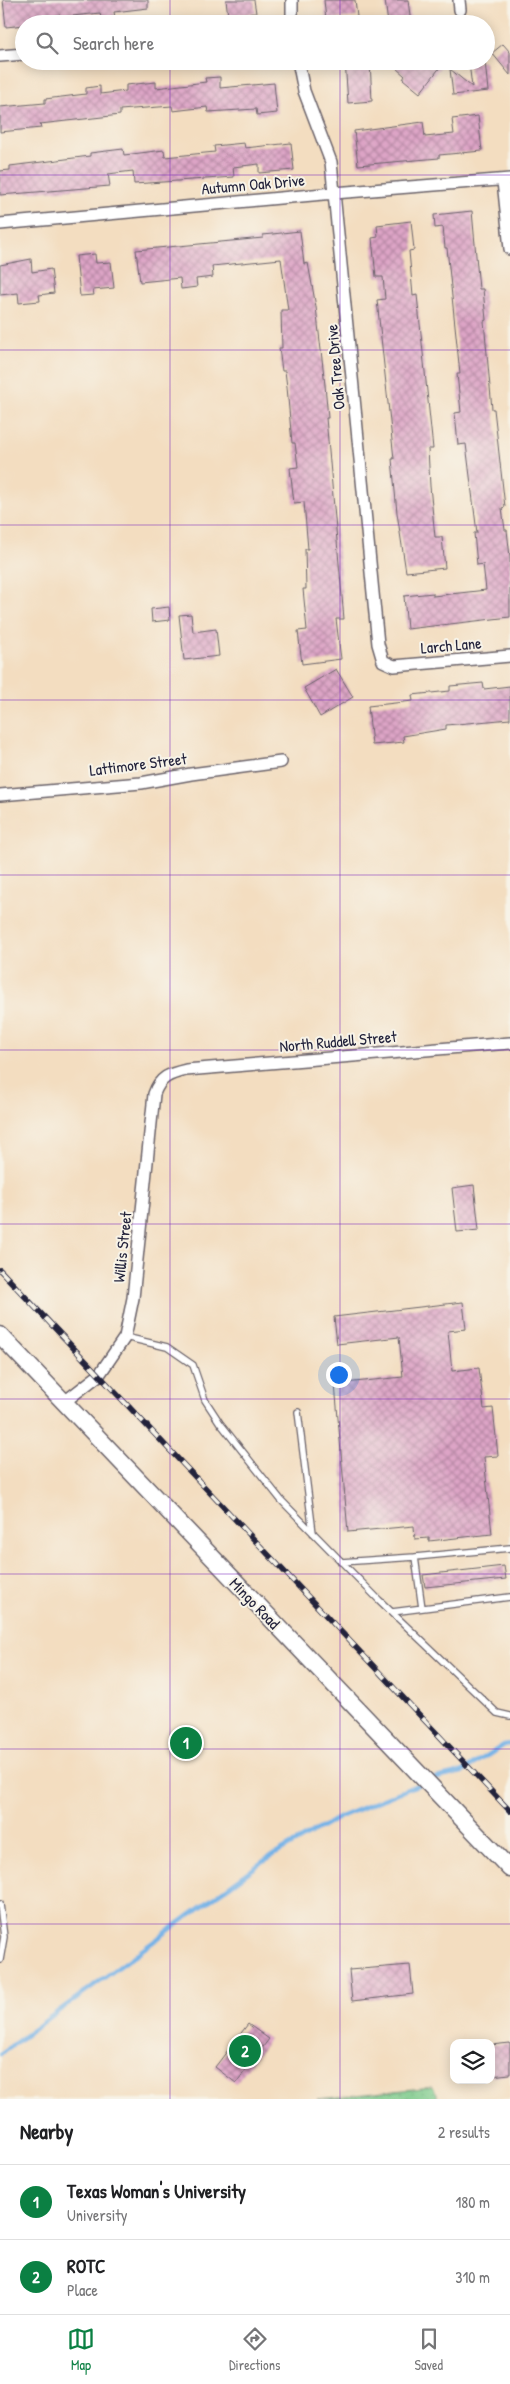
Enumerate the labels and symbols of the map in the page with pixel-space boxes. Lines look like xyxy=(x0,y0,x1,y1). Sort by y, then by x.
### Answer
street label: Autumn Oak Drive xyxy=(200,168,306,199)
street label: Oak Tree Drive xyxy=(320,323,350,411)
street label: Larch Lane xyxy=(420,631,483,659)
street label: Lattimore Street xyxy=(88,747,188,781)
street label: North Ruddell Street xyxy=(279,1025,398,1057)
street label: Willis Street xyxy=(107,1210,137,1283)
your location xyxy=(326,1362,352,1388)
street label: Mingo Road xyxy=(225,1572,285,1634)
pin: 1 xyxy=(170,1724,202,1762)
pin: 2 xyxy=(229,2032,261,2070)

